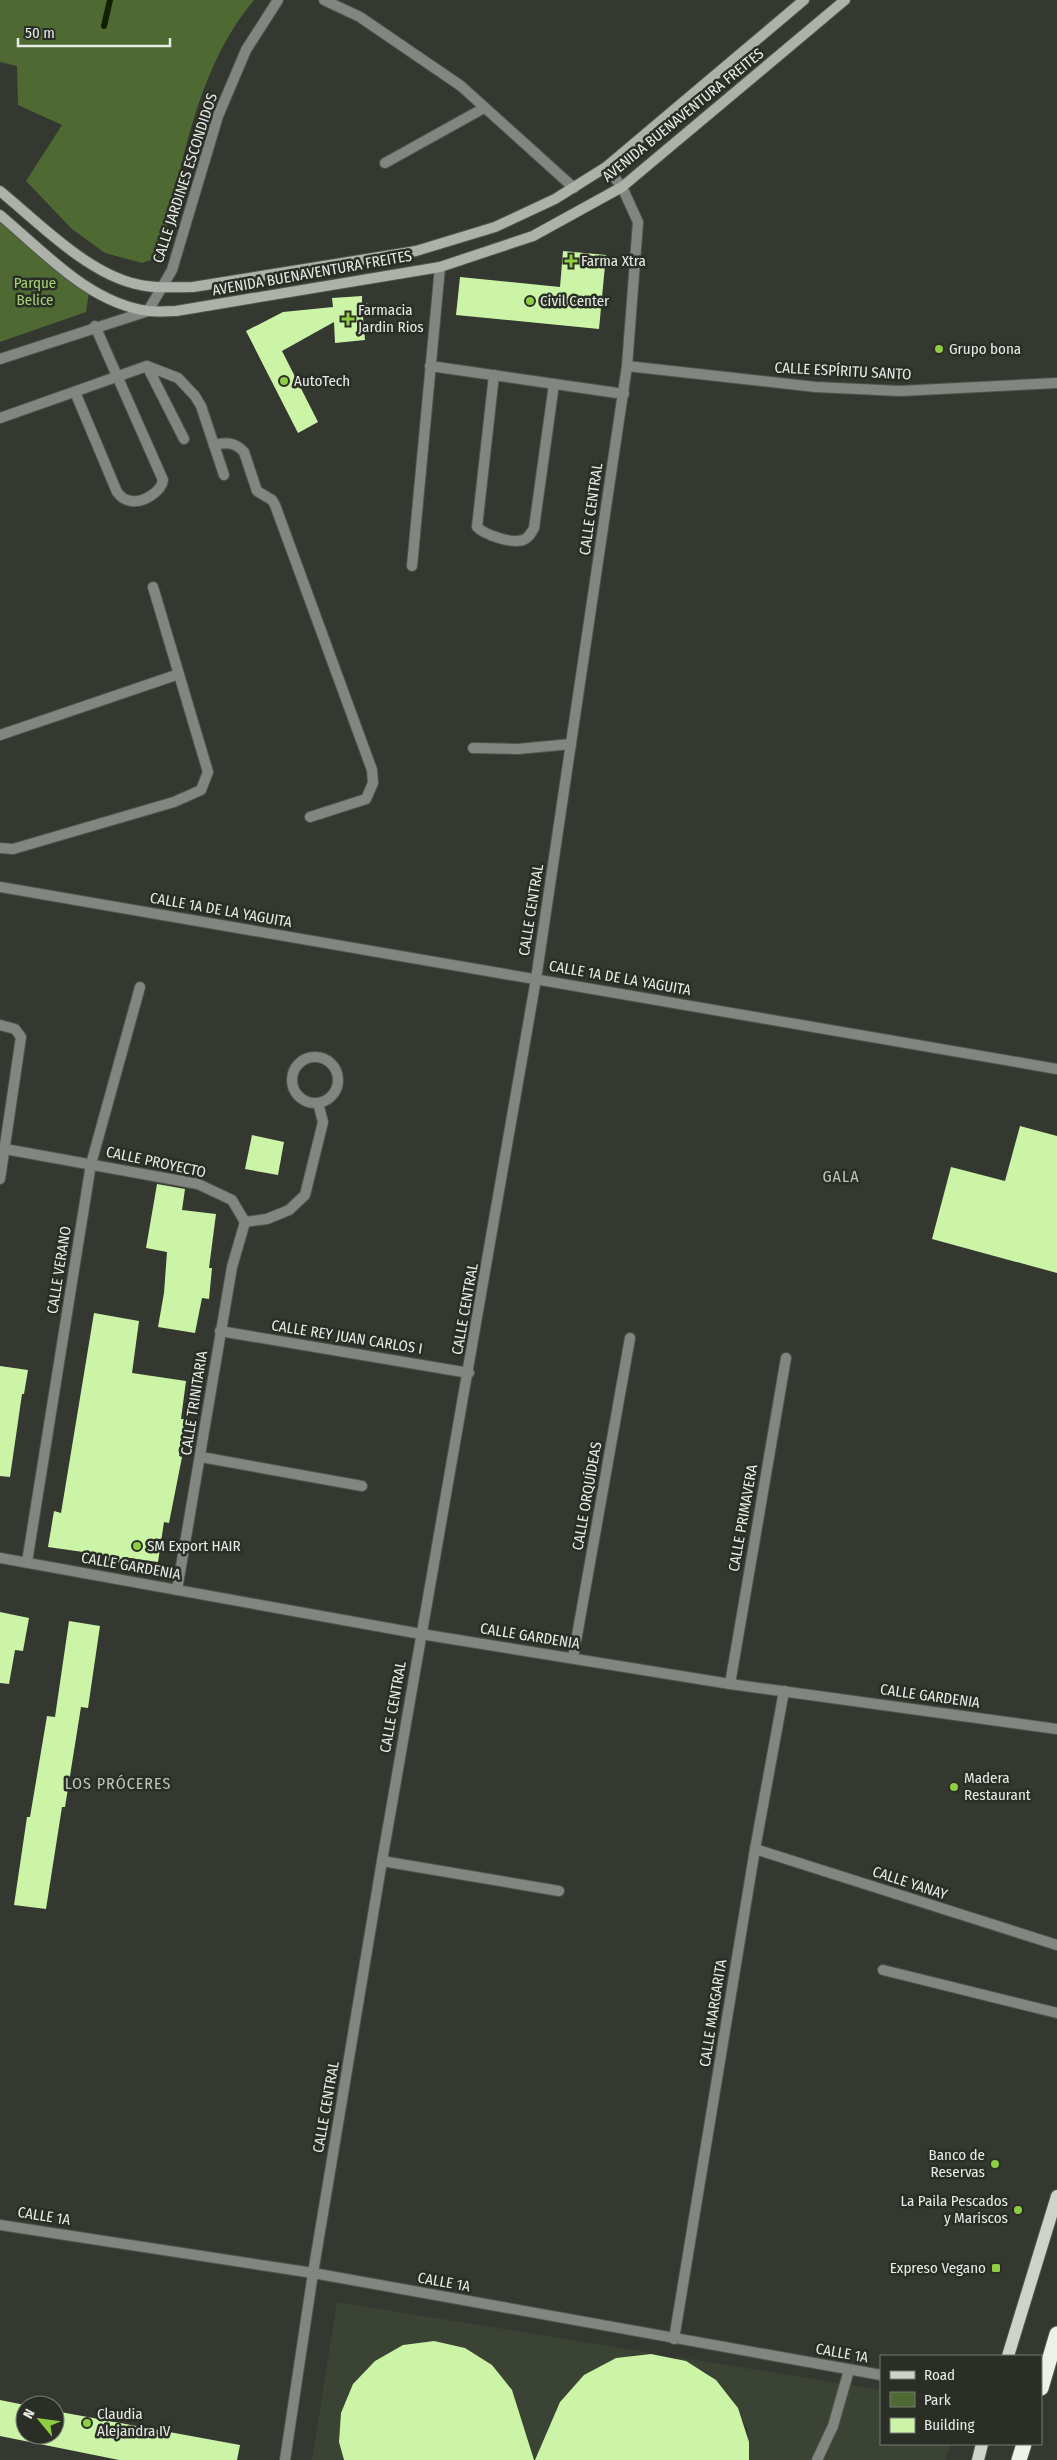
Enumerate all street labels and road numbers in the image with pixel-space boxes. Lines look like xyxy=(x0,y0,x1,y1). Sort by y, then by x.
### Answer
street label: AVENIDA BUENAVENTURA FREITES xyxy=(599,44,767,186)
street label: CALLE JARDINES ESCONDIDOS xyxy=(149,91,221,265)
street label: AVENIDA BUENAVENTURA FREITES xyxy=(211,247,413,299)
street label: CALLE ESPÍRITU SANTO xyxy=(774,358,912,384)
street label: CALLE CENTRAL xyxy=(576,461,606,556)
street label: CALLE CENTRAL xyxy=(515,862,547,957)
street label: CALLE 1A DE LA YAGUITA xyxy=(149,889,294,931)
street label: CALLE 1A DE LA YAGUITA xyxy=(548,957,693,999)
street label: CALLE PROYECTO xyxy=(104,1143,208,1181)
street label: CALLE VERANO xyxy=(43,1225,75,1315)
street label: CALLE CENTRAL xyxy=(448,1261,482,1356)
street label: CALLE REY JUAN CARLOS I xyxy=(270,1316,424,1358)
street label: CALLE TRINITARIA xyxy=(177,1349,211,1457)
street label: CALLE ORQUÍDEAS xyxy=(569,1440,605,1552)
street label: CALLE PRIMAVERA xyxy=(725,1463,761,1573)
street label: CALLE GARDENIA xyxy=(80,1548,182,1584)
street label: CALLE GARDENIA xyxy=(479,1619,581,1653)
street label: CALLE CENTRAL xyxy=(376,1659,410,1754)
street label: CALLE GARDENIA xyxy=(879,1680,981,1712)
street label: CALLE YANAY xyxy=(870,1862,950,1904)
street label: CALLE MARGARITA xyxy=(696,1958,730,2068)
street label: CALLE CENTRAL xyxy=(309,2059,343,2154)
street label: CALLE 1A xyxy=(16,2203,72,2229)
street label: CALLE 1A xyxy=(416,2269,472,2295)
street label: CALLE 1A xyxy=(814,2340,870,2366)

